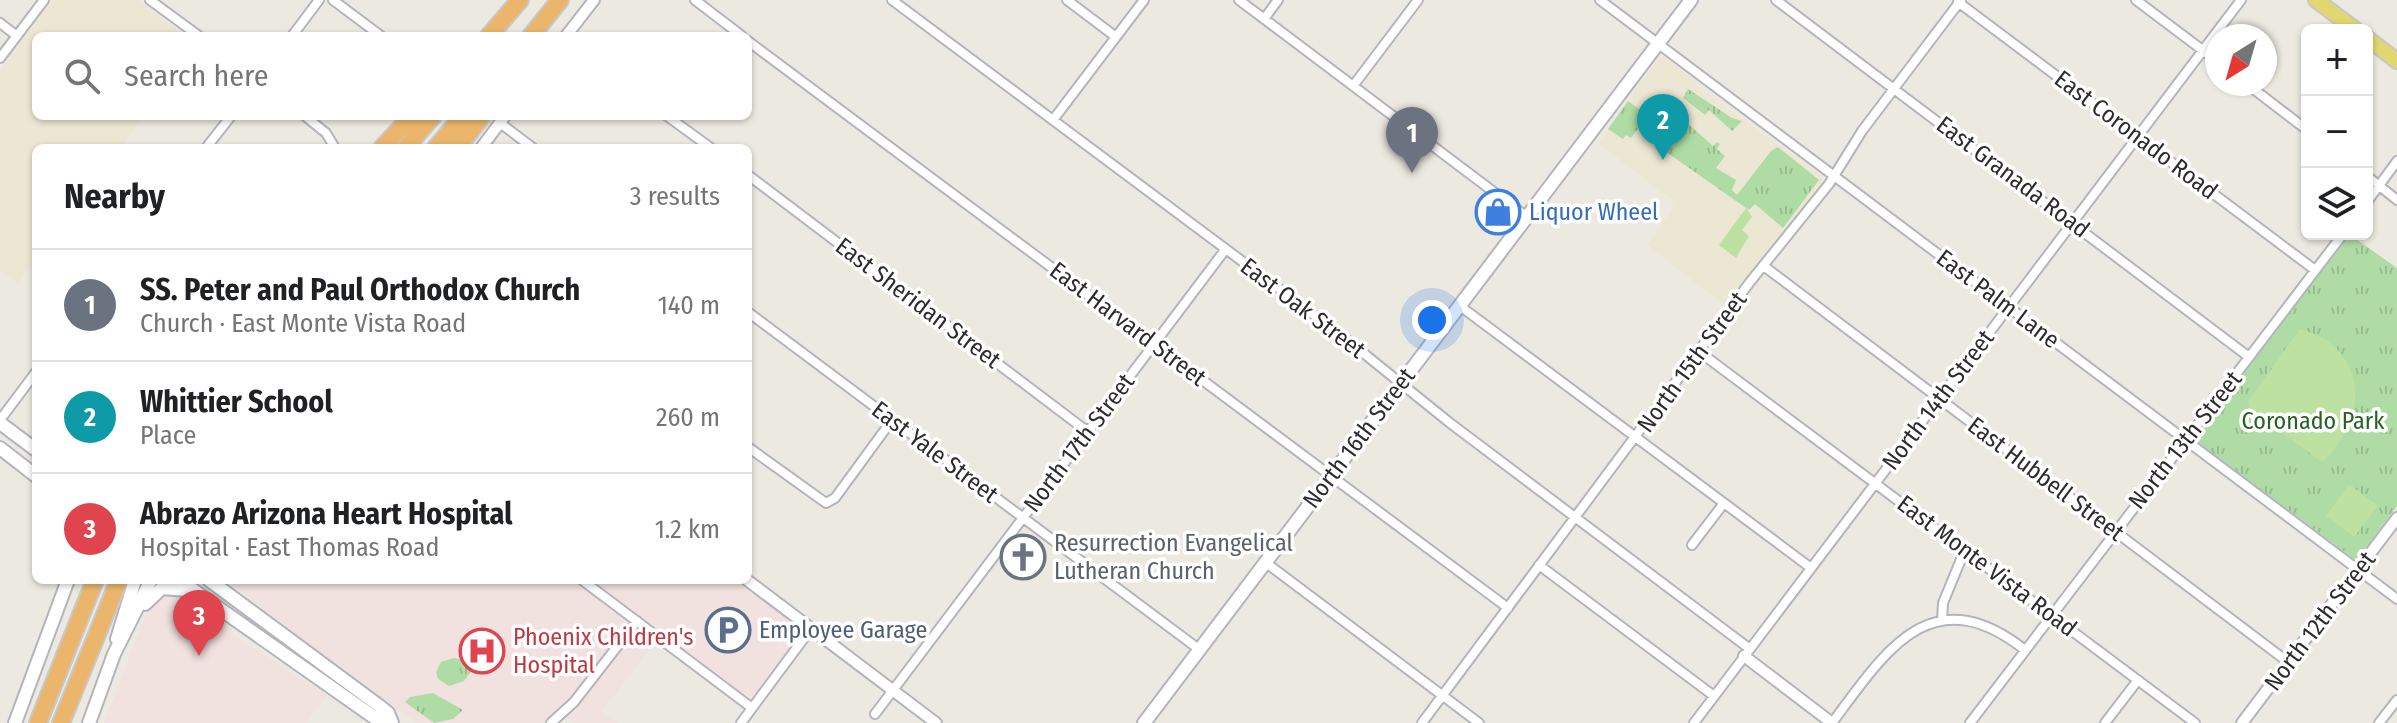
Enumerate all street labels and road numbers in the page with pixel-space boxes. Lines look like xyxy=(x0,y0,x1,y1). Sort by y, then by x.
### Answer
street label: East Coronado Road xyxy=(2049,65,2223,205)
street label: East Granada Road xyxy=(1931,110,2095,244)
street label: East Sheridan Street xyxy=(830,232,1006,374)
street label: East Palm Lane xyxy=(1931,244,2065,354)
street label: East Oak Street xyxy=(1235,252,1371,364)
street label: East Harvard Street xyxy=(1044,256,1212,392)
street label: North 15th Street xyxy=(1632,286,1753,438)
street label: North 14th Street xyxy=(1876,324,2000,475)
street label: North 16th Street xyxy=(1297,362,1421,514)
street label: North 13th Street xyxy=(2123,365,2248,514)
street label: North 17th Street xyxy=(1018,368,1140,518)
street label: East Yale Street xyxy=(866,395,1004,509)
street label: East Hubbell Street xyxy=(1962,411,2130,547)
street label: East Monte Vista Road xyxy=(1892,490,2082,642)
street label: North 12th Street xyxy=(2259,546,2381,696)

